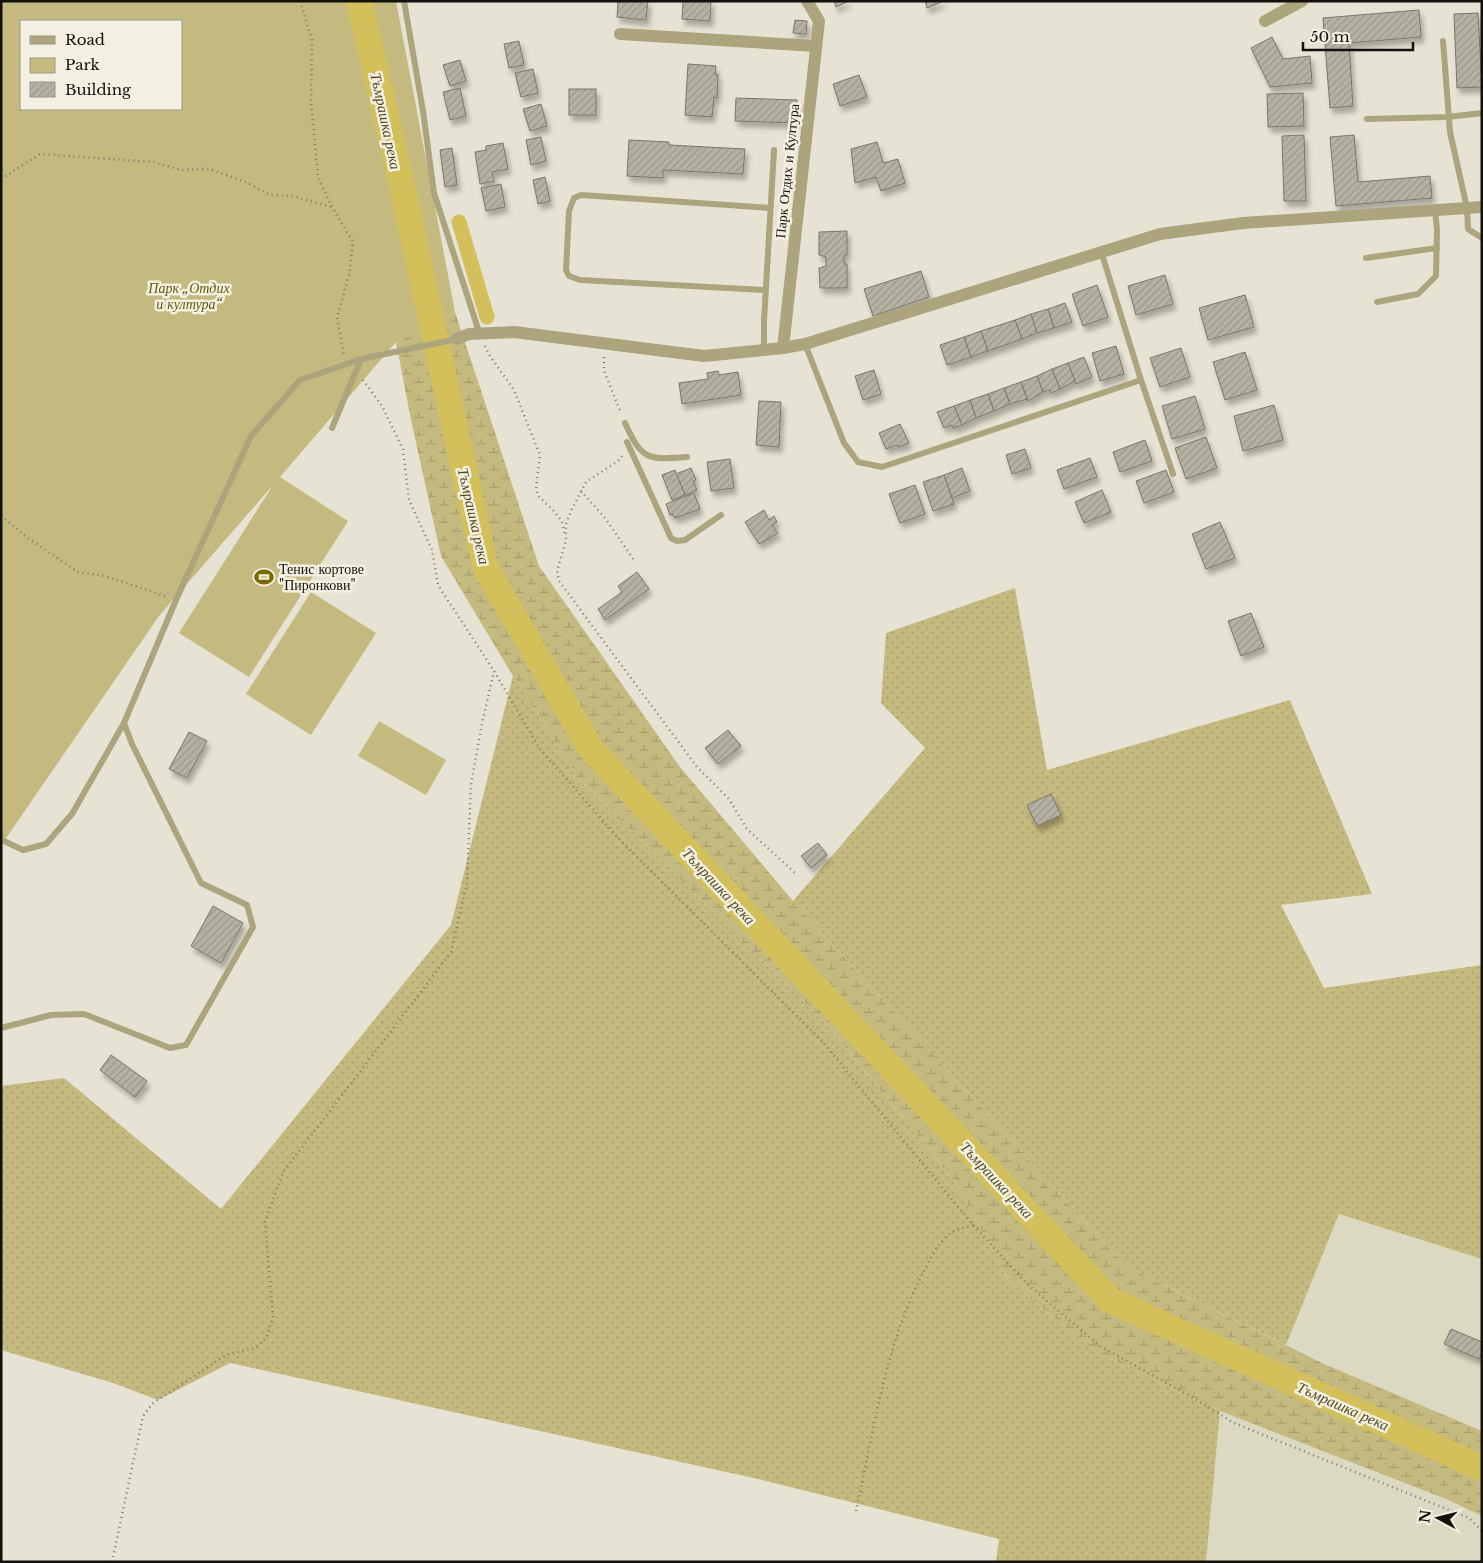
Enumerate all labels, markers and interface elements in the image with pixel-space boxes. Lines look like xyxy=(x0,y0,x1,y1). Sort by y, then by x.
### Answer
legend xyxy=(20,20,182,110)
scale bar xyxy=(1303,20,1413,52)
text: 50 m xyxy=(1310,27,1350,46)
text: Road xyxy=(65,30,105,49)
text: Park xyxy=(65,55,101,74)
water label: Тъмрашка река xyxy=(366,71,406,171)
text: Building xyxy=(65,80,132,99)
street label: Парк Отдих и Култура xyxy=(771,102,803,239)
park label: Парк „Отдих и култура“ xyxy=(147,279,230,313)
water label: Тъмрашка река xyxy=(454,466,494,566)
place label: Тенис кортове "Пиронкови" xyxy=(279,560,364,594)
sports icon: Тенис кортове "Пиронкови" xyxy=(253,566,275,588)
water label: Тъмрашка река xyxy=(678,843,760,929)
water label: Тъмрашка река xyxy=(956,1137,1038,1223)
water label: Тъмрашка река xyxy=(1294,1377,1392,1435)
north arrow xyxy=(1413,1493,1463,1543)
text: N xyxy=(1415,1509,1435,1524)

